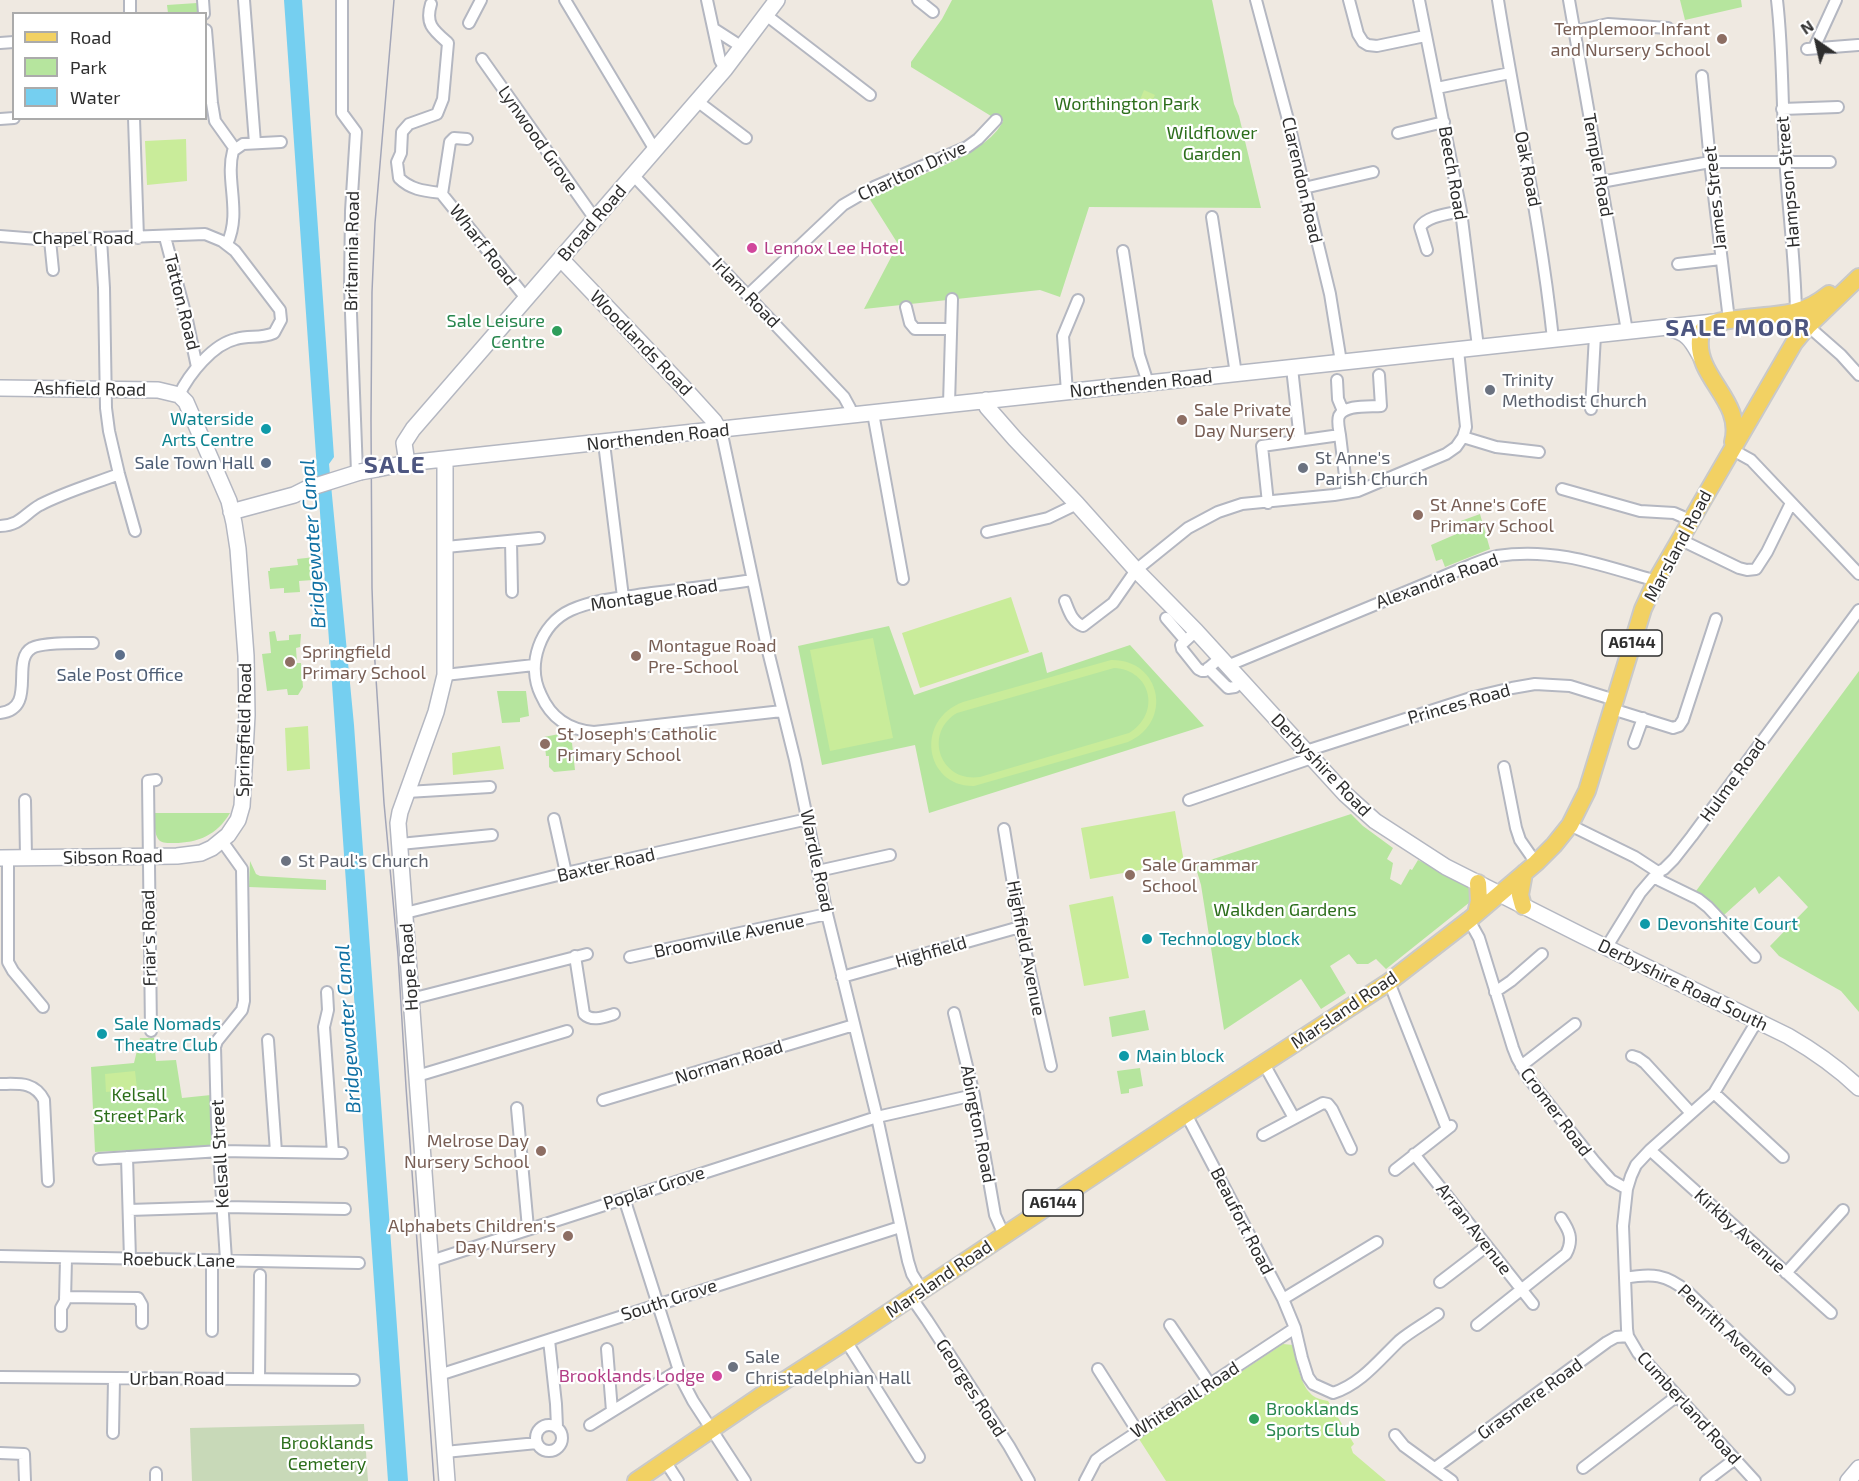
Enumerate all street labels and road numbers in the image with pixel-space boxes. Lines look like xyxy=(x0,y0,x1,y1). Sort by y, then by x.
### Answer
street label: Lynwood Grove xyxy=(493,82,583,196)
street label: Temple Road xyxy=(1578,112,1618,218)
street label: Clarendon Road xyxy=(1277,115,1327,245)
street label: Hampson Street xyxy=(1771,115,1805,249)
street label: Beech Road xyxy=(1434,124,1472,222)
street label: Oak Road xyxy=(1510,129,1546,209)
street label: Charlton Drive xyxy=(854,136,970,206)
street label: James Street xyxy=(1699,145,1731,251)
street label: Broad Road xyxy=(553,180,631,266)
street label: Britannia Road xyxy=(340,191,364,311)
street label: Wharf Road xyxy=(445,200,521,290)
street label: Chapel Road xyxy=(32,227,134,249)
street label: Tatton Road xyxy=(160,252,204,352)
street label: Irlam Road xyxy=(708,254,784,332)
street label: Woodlands Road xyxy=(585,286,697,400)
street label: Northenden Road xyxy=(1069,366,1213,402)
street label: Ashfield Road xyxy=(34,377,146,401)
street label: Northenden Road xyxy=(586,419,730,455)
street label: Marsland Road xyxy=(1639,486,1717,606)
street label: Alexandra Road xyxy=(1373,549,1501,613)
street label: Montague Road xyxy=(589,574,719,616)
road number: A6144 xyxy=(1602,630,1662,656)
street label: Springfield Road xyxy=(232,663,256,797)
street label: Princes Road xyxy=(1405,679,1513,729)
street label: Derbyshire Road xyxy=(1266,709,1376,821)
street label: Hulme Road xyxy=(1695,734,1771,826)
street label: Wardle Road xyxy=(796,808,838,914)
street label: Baxter Road xyxy=(555,843,657,887)
street label: Sibson Road xyxy=(63,845,163,869)
street label: Highfield Avenue xyxy=(1002,878,1050,1018)
street label: Friar's Road xyxy=(137,890,161,986)
street label: Broomville Avenue xyxy=(652,910,806,962)
street label: Hope Road xyxy=(395,922,423,1012)
street label: Highfield xyxy=(893,932,969,972)
street label: Derbyshire Road South xyxy=(1594,934,1772,1036)
street label: Marsland Road xyxy=(1287,967,1401,1053)
street label: Norman Road xyxy=(672,1035,786,1089)
street label: Abington Road xyxy=(956,1063,1000,1185)
street label: Cromer Road xyxy=(1516,1063,1596,1161)
street label: Kelsall Street xyxy=(206,1099,234,1209)
street label: Poplar Grove xyxy=(601,1161,707,1215)
street label: Beaufort Road xyxy=(1206,1164,1278,1278)
street label: Arran Avenue xyxy=(1432,1179,1516,1279)
street label: Kirkby Avenue xyxy=(1690,1184,1790,1278)
road number: A6144 xyxy=(1023,1190,1083,1216)
street label: Marsland Road xyxy=(882,1236,996,1322)
street label: Roebuck Lane xyxy=(122,1248,236,1272)
street label: South Grove xyxy=(618,1274,720,1326)
street label: Penrith Avenue xyxy=(1673,1280,1779,1380)
street label: Georges Road xyxy=(931,1335,1011,1441)
street label: Cumberland Road xyxy=(1632,1347,1746,1469)
street label: Grasmere Road xyxy=(1473,1353,1587,1445)
street label: Whitehall Road xyxy=(1127,1357,1243,1443)
street label: Urban Road xyxy=(129,1368,225,1390)

